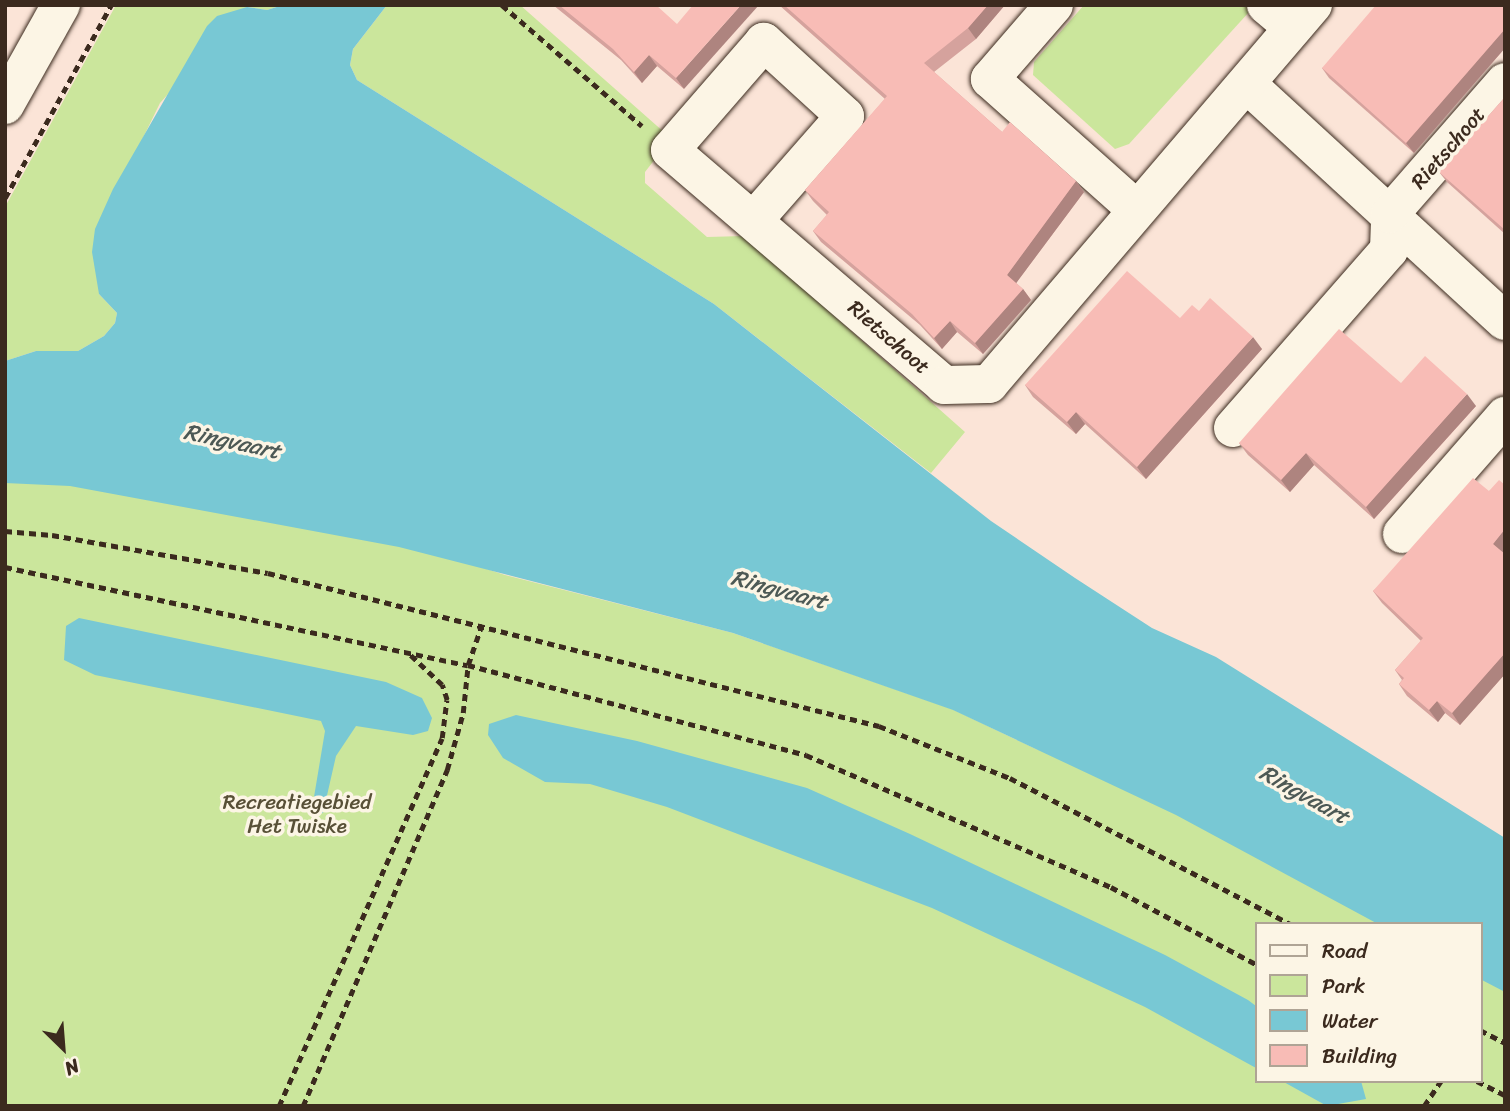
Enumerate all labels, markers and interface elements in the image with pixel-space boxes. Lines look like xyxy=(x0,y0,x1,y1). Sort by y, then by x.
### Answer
street label: Rietschoot xyxy=(1406,102,1490,194)
street label: Rietschoot xyxy=(843,295,935,379)
water label: Ringvaart xyxy=(181,418,283,466)
water label: Ringvaart xyxy=(728,564,830,616)
water label: Ringvaart xyxy=(1255,759,1353,831)
park label: Recreatiegebied Het Twiske xyxy=(223,789,371,839)
legend xyxy=(1254,922,1482,1083)
text: Road xyxy=(1322,932,1367,970)
text: Park xyxy=(1322,967,1365,1005)
text: Water xyxy=(1322,1002,1377,1040)
north arrow xyxy=(28,1013,98,1083)
text: Building xyxy=(1322,1037,1397,1075)
text: N xyxy=(59,1050,85,1085)

